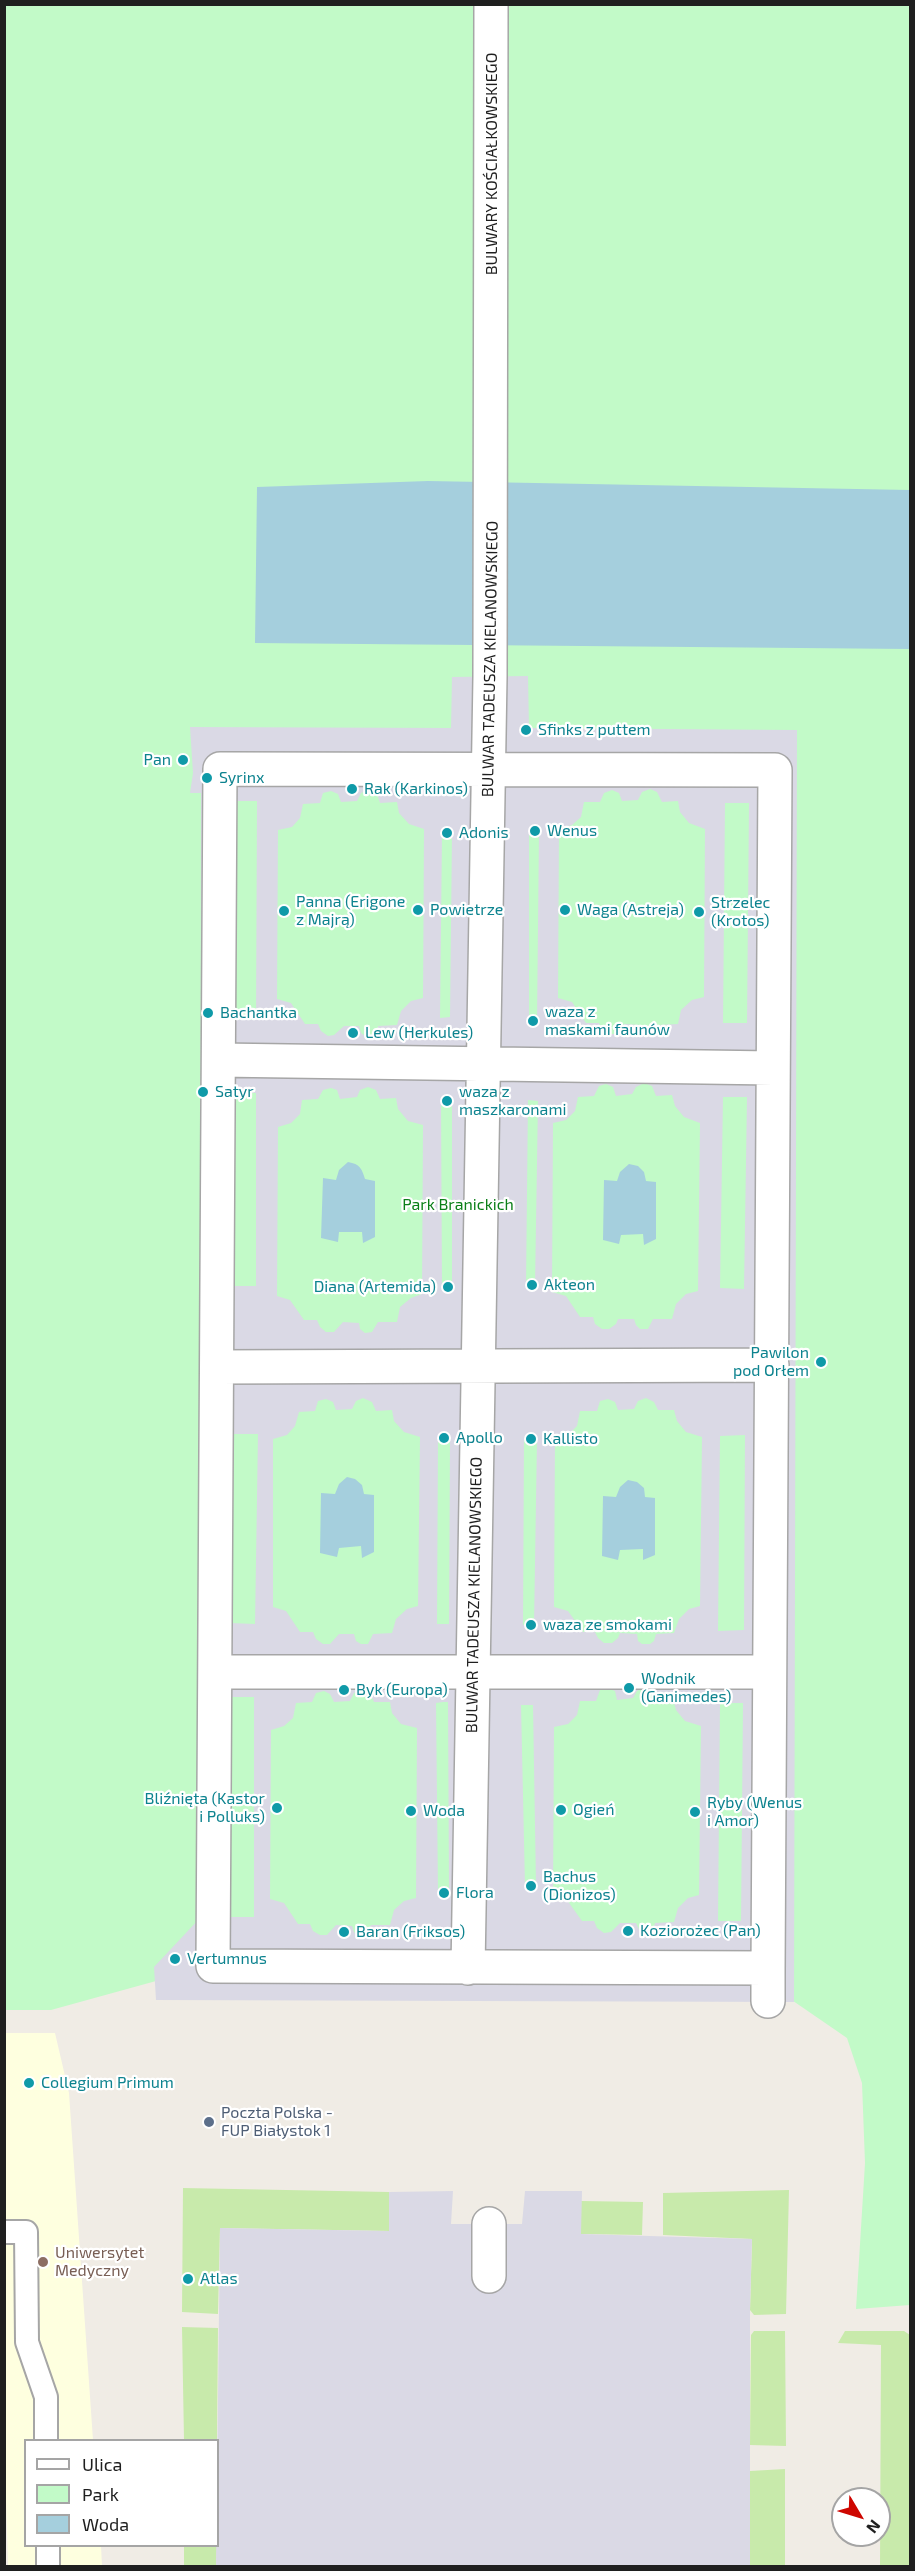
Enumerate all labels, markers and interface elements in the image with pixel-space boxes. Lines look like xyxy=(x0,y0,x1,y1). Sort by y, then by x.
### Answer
street label: BULWARY KOŚCIAŁKOWSKIEGO xyxy=(482,53,502,275)
street label: BULWAR TADEUSZA KIELANOWSKIEGO xyxy=(478,521,502,797)
place label: Sfinks z puttem xyxy=(538,720,651,740)
marker: Sfinks z puttem xyxy=(519,723,533,737)
place label: Pan xyxy=(144,750,171,770)
marker: Pan xyxy=(176,753,190,767)
place label: Syrinx xyxy=(219,768,264,788)
marker: Syrinx xyxy=(200,771,214,785)
place label: Rak (Karkinos) xyxy=(364,779,468,799)
marker: Rak (Karkinos) xyxy=(345,782,359,796)
place label: Wenus xyxy=(547,821,597,841)
place label: Adonis xyxy=(459,823,509,843)
marker: Wenus xyxy=(528,824,542,838)
marker: Adonis xyxy=(440,826,454,840)
place label: Panna (Erigone z Majrą) xyxy=(296,892,405,930)
place label: Strzelec (Krotos) xyxy=(711,893,770,931)
place label: Powietrze xyxy=(430,900,503,920)
place label: Waga (Astreja) xyxy=(577,900,684,920)
marker: Powietrze xyxy=(411,903,425,917)
marker: Waga (Astreja) xyxy=(558,903,572,917)
marker: Panna (Erigone z Majrą) xyxy=(277,904,291,918)
marker: Strzelec (Krotos) xyxy=(692,905,706,919)
place label: waza z maskami faunów xyxy=(545,1002,670,1040)
place label: Bachantka xyxy=(220,1003,297,1023)
marker: Bachantka xyxy=(201,1006,215,1020)
marker: waza z maskami faunów xyxy=(526,1014,540,1028)
place label: Lew (Herkules) xyxy=(365,1023,473,1043)
marker: Lew (Herkules) xyxy=(346,1026,360,1040)
place label: Satyr xyxy=(215,1082,254,1102)
place label: waza z maszkaronami xyxy=(459,1082,566,1120)
marker: Satyr xyxy=(196,1085,210,1099)
marker: waza z maszkaronami xyxy=(440,1094,454,1108)
park label: Park Branickich xyxy=(402,1195,514,1215)
place label: Akteon xyxy=(544,1275,595,1295)
place label: Diana (Artemida) xyxy=(314,1277,436,1297)
marker: Akteon xyxy=(525,1278,539,1292)
marker: Diana (Artemida) xyxy=(441,1280,455,1294)
place label: Pawilon pod Orłem xyxy=(733,1343,809,1381)
marker: Pawilon pod Orłem xyxy=(814,1355,828,1369)
place label: Apollo xyxy=(456,1428,503,1448)
place label: Kallisto xyxy=(543,1429,598,1449)
marker: Apollo xyxy=(437,1431,451,1445)
marker: Kallisto xyxy=(524,1432,538,1446)
street label: BULWAR TADEUSZA KIELANOWSKIEGO xyxy=(462,1457,486,1733)
place label: waza ze smokami xyxy=(543,1615,672,1635)
marker: waza ze smokami xyxy=(524,1618,538,1632)
place label: Wodnik (Ganimedes) xyxy=(641,1669,732,1707)
place label: Byk (Europa) xyxy=(356,1680,448,1700)
marker: Wodnik (Ganimedes) xyxy=(622,1681,636,1695)
marker: Byk (Europa) xyxy=(337,1683,351,1697)
place label: Bliźnięta (Kastor i Polluks) xyxy=(145,1789,265,1827)
place label: Ryby (Wenus i Amor) xyxy=(707,1793,802,1831)
place label: Ogień xyxy=(573,1800,614,1820)
marker: Bliźnięta (Kastor i Polluks) xyxy=(270,1801,284,1815)
place label: Woda xyxy=(423,1801,465,1821)
marker: Ogień xyxy=(554,1803,568,1817)
marker: Woda xyxy=(404,1804,418,1818)
marker: Ryby (Wenus i Amor) xyxy=(688,1805,702,1819)
place label: Bachus (Dionizos) xyxy=(543,1867,616,1905)
marker: Bachus (Dionizos) xyxy=(524,1879,538,1893)
place label: Flora xyxy=(456,1883,494,1903)
marker: Flora xyxy=(437,1886,451,1900)
place label: Koziorożec (Pan) xyxy=(640,1921,761,1941)
place label: Baran (Friksos) xyxy=(356,1922,465,1942)
marker: Koziorożec (Pan) xyxy=(621,1924,635,1938)
marker: Baran (Friksos) xyxy=(337,1925,351,1939)
place label: Vertumnus xyxy=(187,1949,267,1969)
marker: Vertumnus xyxy=(168,1952,182,1966)
place label: Collegium Primum xyxy=(41,2073,174,2093)
marker: Collegium Primum xyxy=(22,2076,36,2090)
place label: Poczta Polska - FUP Białystok 1 xyxy=(221,2103,333,2141)
marker: Poczta Polska - FUP Białystok 1 xyxy=(202,2115,216,2129)
place label: Uniwersytet Medyczny xyxy=(55,2243,144,2281)
marker: Uniwersytet Medyczny xyxy=(36,2255,50,2269)
place label: Atlas xyxy=(200,2269,238,2289)
marker: Atlas xyxy=(181,2272,195,2286)
legend xyxy=(24,2439,219,2547)
text: Ulica xyxy=(82,2453,122,2475)
text: Park xyxy=(82,2483,119,2505)
north arrow xyxy=(831,2487,891,2547)
text: Woda xyxy=(82,2513,129,2535)
text: N xyxy=(863,2517,885,2538)

